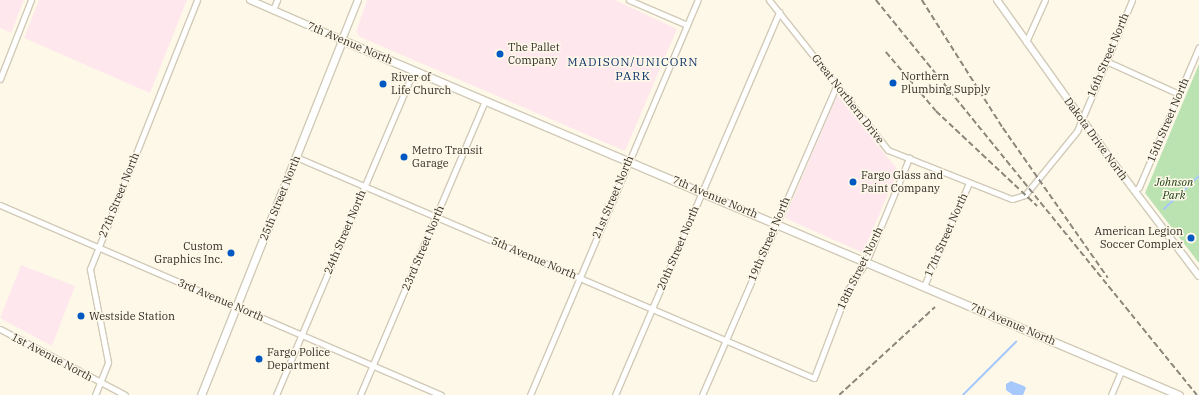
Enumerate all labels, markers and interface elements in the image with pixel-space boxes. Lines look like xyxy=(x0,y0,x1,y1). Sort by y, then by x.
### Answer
street label: 16th Street North xyxy=(1084,11,1132,99)
street label: 7th Avenue North xyxy=(305,19,395,67)
place label: The Pallet Company xyxy=(508,41,560,67)
marker: The Pallet Company xyxy=(495,49,505,59)
street label: Great Northern Drive xyxy=(809,52,887,146)
district label: MADISON/UNICORN PARK xyxy=(567,55,699,83)
place label: Northern Plumbing Supply xyxy=(901,70,990,96)
place label: River of Life Church xyxy=(391,71,451,97)
street label: 15th Street North xyxy=(1144,76,1192,164)
marker: Northern Plumbing Supply xyxy=(888,78,898,88)
marker: River of Life Church xyxy=(378,79,388,89)
street label: Dakota Drive North xyxy=(1061,95,1131,183)
place label: Metro Transit Garage xyxy=(412,144,483,170)
street label: 27th Street North xyxy=(96,151,142,239)
marker: Metro Transit Garage xyxy=(399,152,409,162)
street label: 25th Street North xyxy=(257,154,303,242)
street label: 21st Street North xyxy=(590,154,636,240)
place label: Fargo Glass and Paint Company xyxy=(861,169,943,195)
street label: 7th Avenue North xyxy=(670,173,760,221)
park label: Johnson Park xyxy=(1155,176,1193,202)
marker: Fargo Glass and Paint Company xyxy=(848,177,858,187)
street label: 24th Street North xyxy=(321,188,369,276)
street label: 17th Street North xyxy=(922,191,970,279)
street label: 19th Street North xyxy=(745,195,793,283)
street label: 23rd Street North xyxy=(399,203,447,293)
street label: 20th Street North xyxy=(654,204,702,292)
street label: 18th Street North xyxy=(834,224,886,312)
place label: American Legion Soccer Complex xyxy=(1094,225,1183,251)
marker: American Legion Soccer Complex xyxy=(1186,233,1196,243)
street label: 5th Avenue North xyxy=(489,234,579,282)
place label: Custom Graphics Inc. xyxy=(154,240,223,266)
marker: Custom Graphics Inc. xyxy=(226,248,236,258)
street label: 3rd Avenue North xyxy=(176,276,266,324)
street label: 7th Avenue North xyxy=(968,300,1058,348)
place label: Westside Station xyxy=(89,309,175,323)
marker: Westside Station xyxy=(76,311,86,321)
street label: 1st Avenue North xyxy=(9,330,95,384)
place label: Fargo Police Department xyxy=(267,346,330,372)
marker: Fargo Police Department xyxy=(254,354,264,364)

